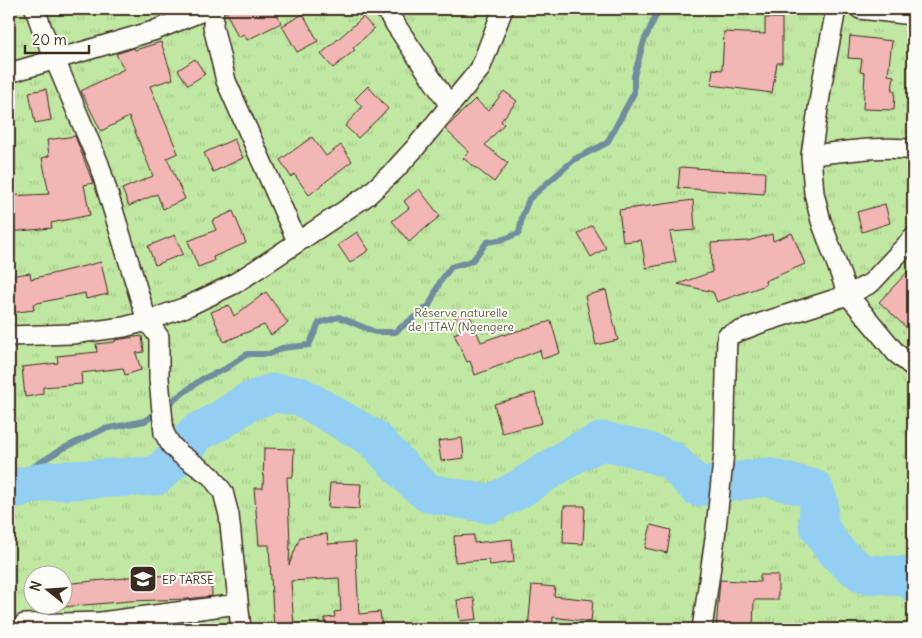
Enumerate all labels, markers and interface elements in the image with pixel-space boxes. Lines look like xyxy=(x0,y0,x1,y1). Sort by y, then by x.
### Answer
scale bar xyxy=(25,22,89,54)
text: 20 m xyxy=(32,30,67,49)
park label: Réserve naturelle de l'ITAV (Ngengere xyxy=(408,305,514,334)
school or university icon: EP TARSE xyxy=(128,564,158,594)
north arrow xyxy=(22,566,72,616)
place label: EP TARSE xyxy=(162,572,214,587)
text: N xyxy=(26,579,46,593)

